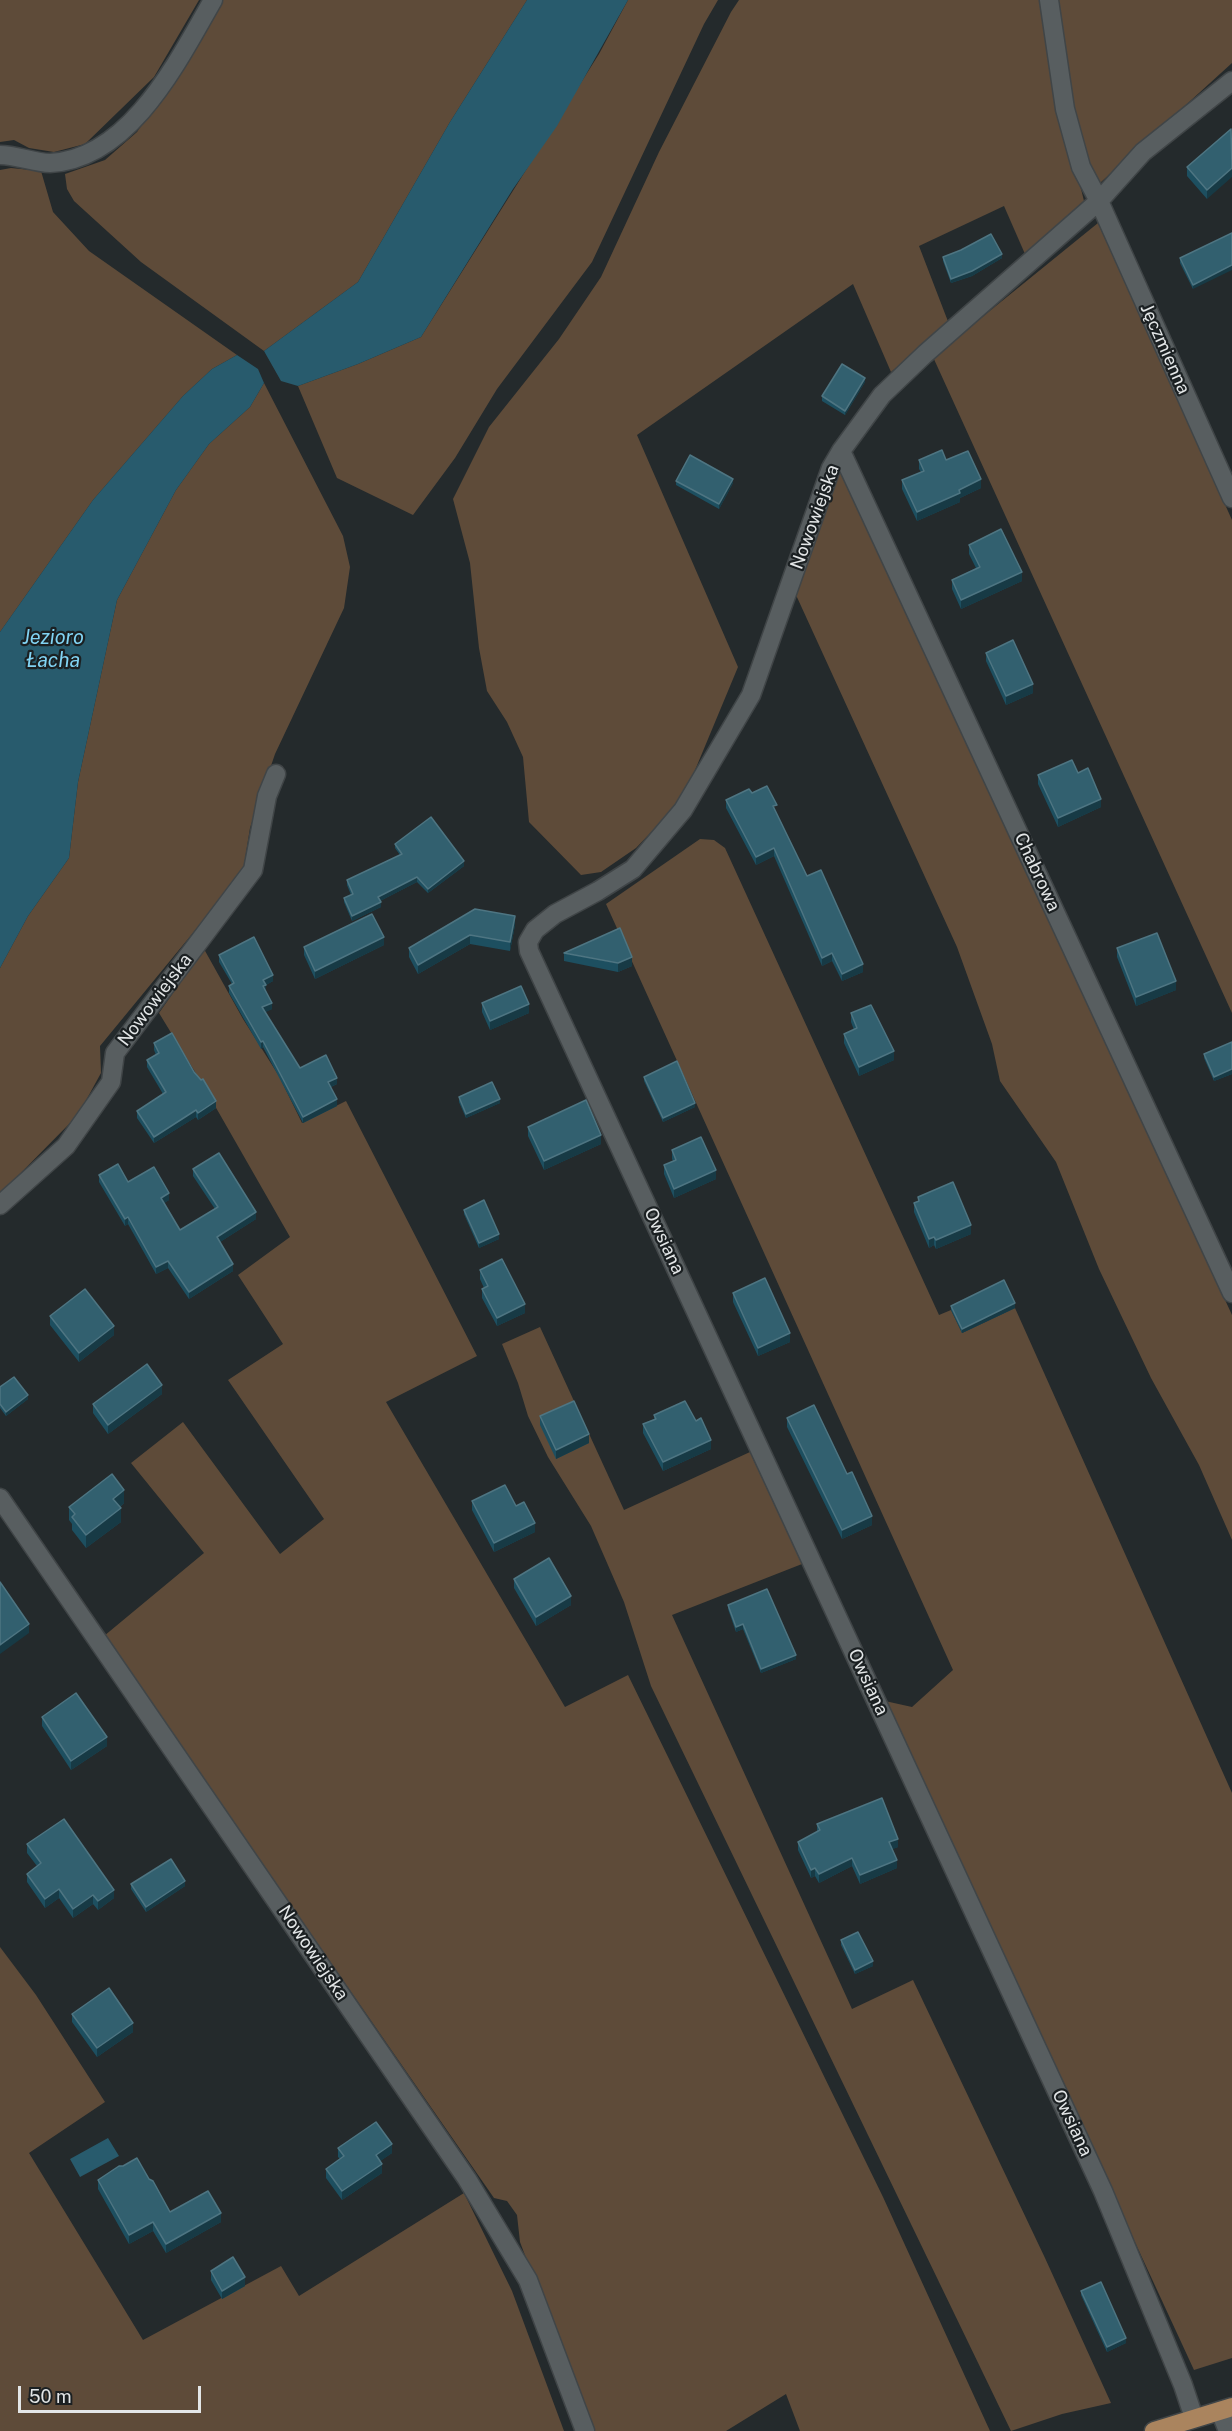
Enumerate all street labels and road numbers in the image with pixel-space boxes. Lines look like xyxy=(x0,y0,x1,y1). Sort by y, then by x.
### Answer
street label: Jęczmienna xyxy=(1136,301,1194,397)
street label: Nowowiejska xyxy=(786,462,844,572)
street label: Chabrowa xyxy=(1009,829,1065,915)
street label: Nowowiejska xyxy=(113,950,197,1050)
street label: Owsiana xyxy=(639,1204,689,1278)
street label: Owsiana xyxy=(843,1645,893,1719)
street label: Nowowiejska xyxy=(273,1901,353,2005)
street label: Owsiana xyxy=(1047,2086,1097,2160)

